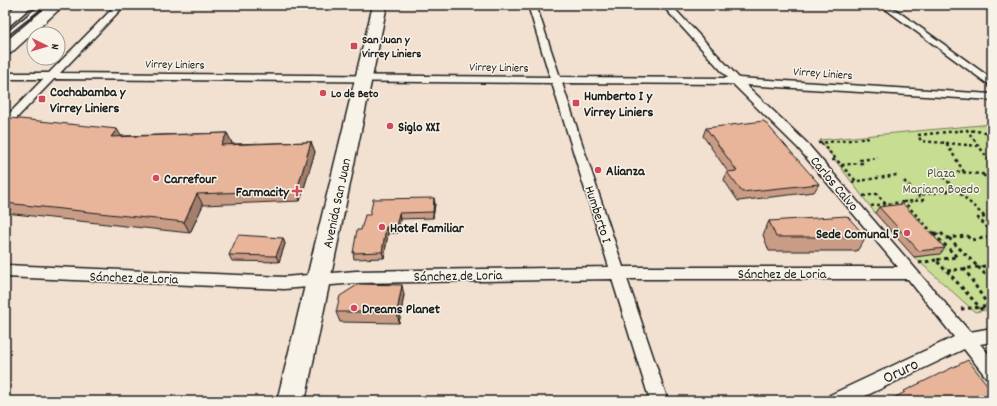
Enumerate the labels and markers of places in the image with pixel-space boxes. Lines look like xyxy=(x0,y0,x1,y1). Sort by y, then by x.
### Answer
place label: San Juan y Virrey Liniers xyxy=(362,32,421,63)
marker: San Juan y Virrey Liniers xyxy=(349,41,359,51)
place label: Cochabamba y Virrey Liniers xyxy=(50,83,127,119)
place label: Lo de Beto xyxy=(331,86,379,103)
place label: Humberto I y Virrey Liniers xyxy=(584,87,653,123)
marker: Lo de Beto xyxy=(318,88,328,98)
marker: Cochabamba y Virrey Liniers xyxy=(37,94,47,104)
marker: Humberto I y Virrey Liniers xyxy=(571,98,581,108)
place label: Siglo XXI xyxy=(398,118,441,138)
marker: Siglo XXI xyxy=(385,121,395,131)
place label: Alianza xyxy=(606,162,646,182)
marker: Alianza xyxy=(593,165,603,175)
place label: Carrefour xyxy=(164,170,217,190)
marker: Carrefour xyxy=(151,173,161,183)
place label: Farmacity xyxy=(236,183,290,203)
marker: Farmacity xyxy=(292,186,302,196)
place label: Hotel Familiar xyxy=(390,219,465,239)
marker: Hotel Familiar xyxy=(377,222,387,232)
place label: Sede Comunal 5 xyxy=(816,225,900,245)
marker: Sede Comunal 5 xyxy=(902,228,912,238)
place label: Dreams Planet xyxy=(362,300,441,320)
marker: Dreams Planet xyxy=(349,303,359,313)

